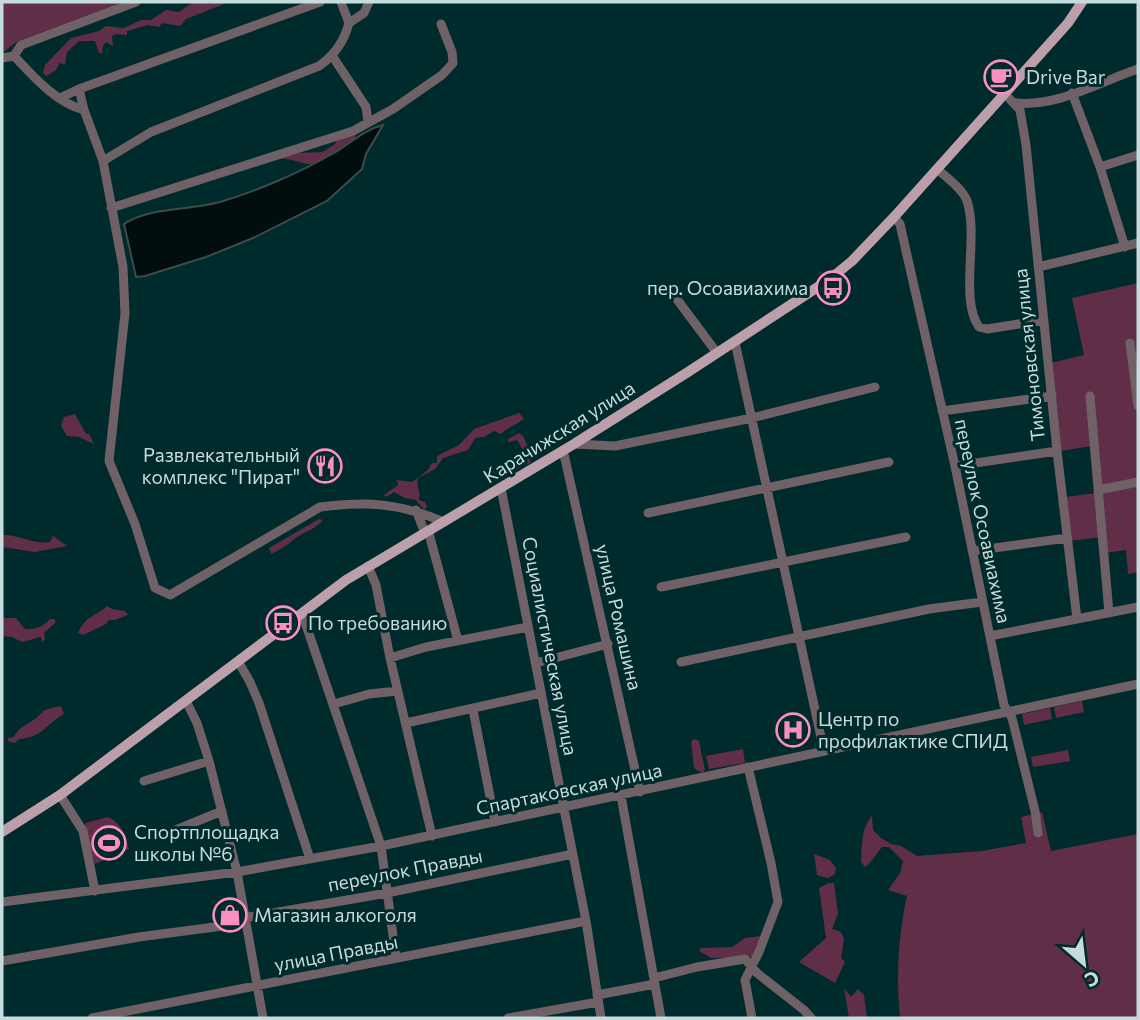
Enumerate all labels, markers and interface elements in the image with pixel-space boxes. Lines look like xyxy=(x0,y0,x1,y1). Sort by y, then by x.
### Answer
cafe icon: Drive Bar xyxy=(982,58,1020,96)
place label: Drive Bar xyxy=(1026,65,1106,88)
street label: Тимоновская улица xyxy=(1008,268,1049,443)
bus stop icon: пер. Осоавиахима xyxy=(814,269,852,307)
place label: пер. Осоавиахима xyxy=(647,276,808,299)
street label: Карачижская улица xyxy=(479,376,639,487)
street label: переулок Осоавиахима xyxy=(951,417,1016,625)
place label: Развлекательный комплекс "Пират" xyxy=(142,443,300,488)
restaurant icon: Развлекательный комплекс "Пират" xyxy=(306,447,344,485)
street label: Социалистическая улица xyxy=(518,535,583,757)
street label: улица Ромашина xyxy=(591,542,647,692)
bus stop icon: По требованию xyxy=(264,604,302,642)
place label: По требованию xyxy=(308,611,447,634)
place label: Центр по профилактике СПИД xyxy=(818,707,1008,752)
hospital icon: Центр по профилактике СПИД xyxy=(774,711,812,749)
street label: Спартаковская улица xyxy=(474,758,664,819)
place label: Спортплощадка школы №6 xyxy=(134,820,279,865)
sports icon: Спортплощадка школы №6 xyxy=(90,824,128,862)
street label: переулок Правды xyxy=(326,843,484,896)
shop icon: Магазин алкоголя xyxy=(211,896,249,934)
place label: Магазин алкоголя xyxy=(254,903,417,926)
street label: улица Правды xyxy=(272,929,400,976)
north arrow xyxy=(1049,929,1119,999)
text: С xyxy=(1081,966,1103,993)

